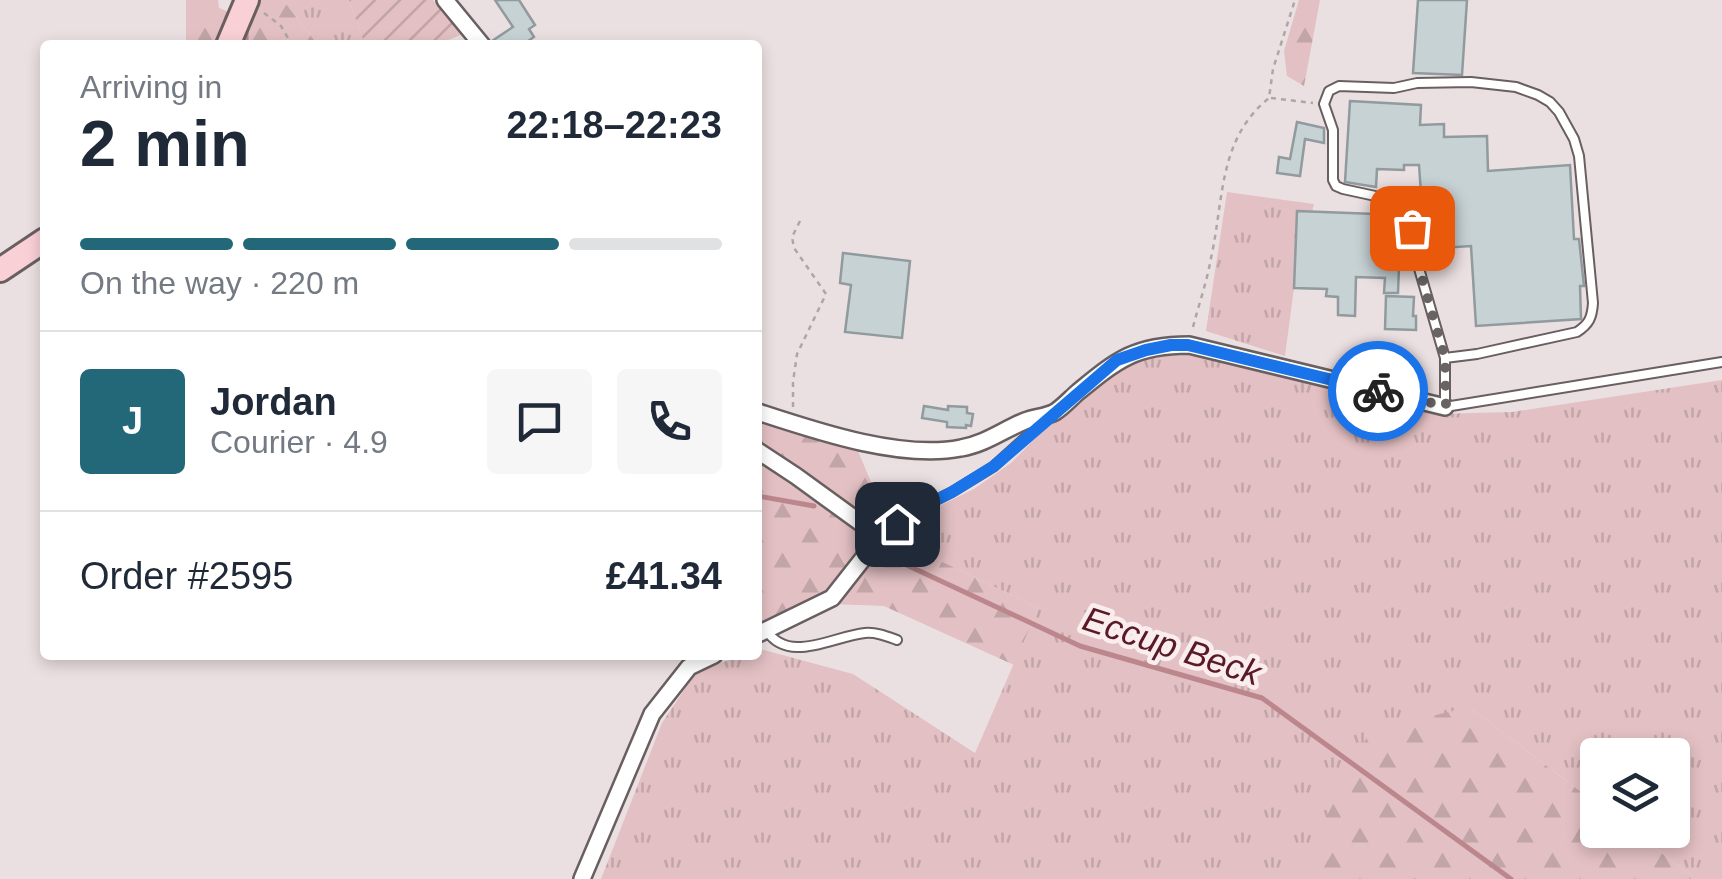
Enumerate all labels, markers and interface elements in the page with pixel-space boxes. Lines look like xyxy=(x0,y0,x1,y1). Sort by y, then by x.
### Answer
text: Arriving in xyxy=(80,69,222,105)
text: 22:18–22:23 xyxy=(506,104,722,146)
text: 2 min xyxy=(80,107,250,180)
pin xyxy=(1370,186,1455,271)
icon: bag xyxy=(1385,201,1440,256)
text: On the way · 220 m xyxy=(80,265,359,301)
courier xyxy=(1328,341,1428,441)
icon: bike xyxy=(1351,364,1406,419)
button: chat xyxy=(487,369,592,474)
button: phone xyxy=(617,369,722,474)
text: Jordan xyxy=(210,381,337,423)
text: J xyxy=(122,400,143,442)
text: Courier · 4.9 xyxy=(210,424,388,460)
pin xyxy=(855,482,940,567)
icon: home xyxy=(870,497,925,552)
text: Order #2595 xyxy=(80,555,293,597)
text: £41.34 xyxy=(606,555,722,597)
water label: Eccup Beck xyxy=(1078,598,1267,693)
map controls xyxy=(1580,738,1690,848)
button: layers xyxy=(1580,738,1690,848)

